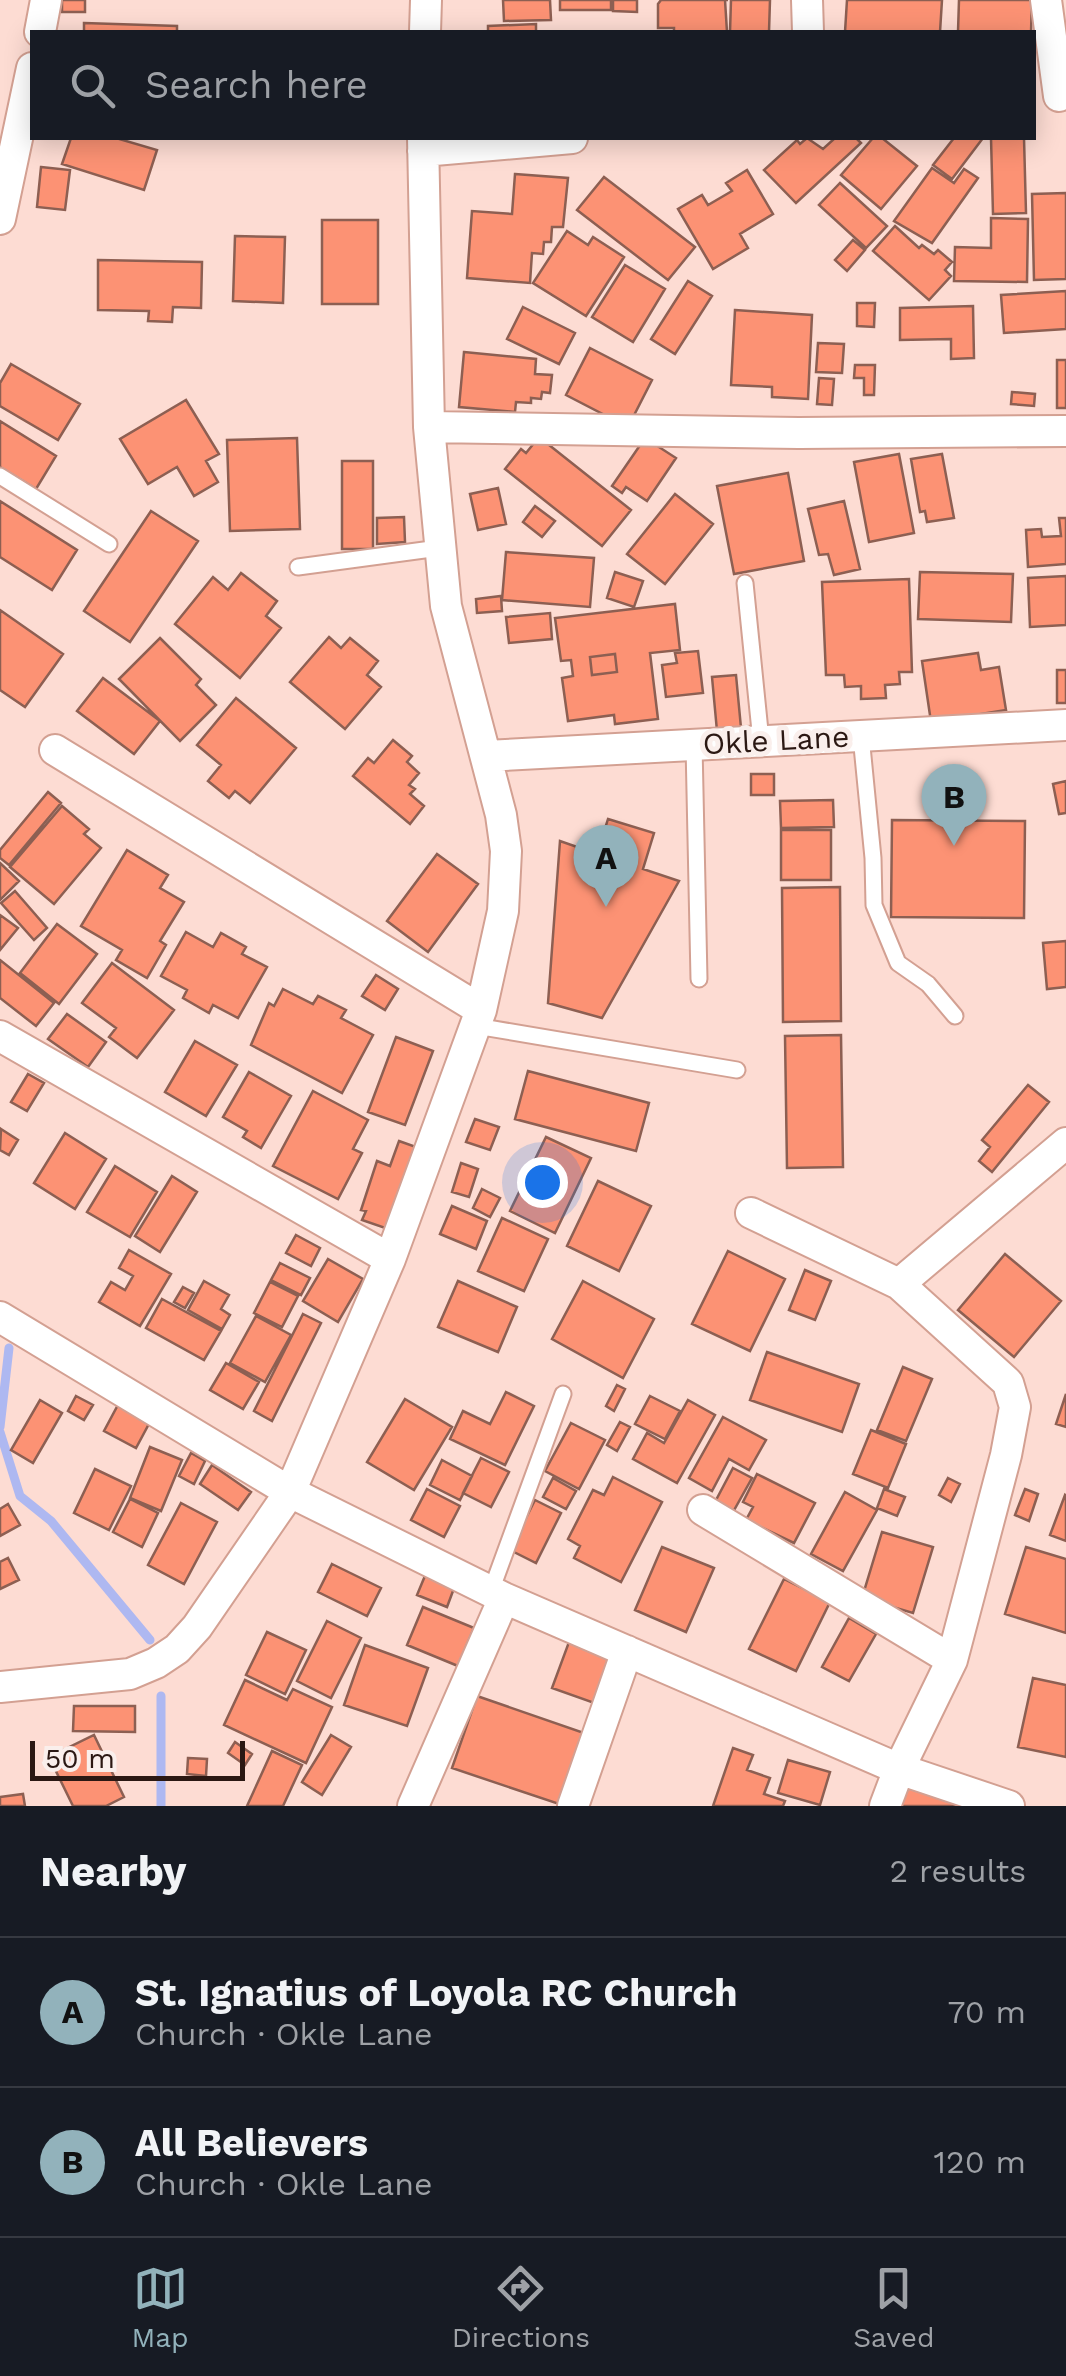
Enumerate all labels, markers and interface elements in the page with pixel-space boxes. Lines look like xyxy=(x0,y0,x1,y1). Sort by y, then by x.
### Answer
search box xyxy=(30,30,1036,140)
icon: search xyxy=(65,58,120,113)
text: Search here xyxy=(145,63,368,107)
street label: Okle Lane xyxy=(702,719,850,761)
pin: B xyxy=(922,764,986,846)
pin: A xyxy=(574,824,638,907)
your location xyxy=(517,1157,568,1208)
scale bar xyxy=(30,1736,245,1780)
text: 50 m xyxy=(45,1742,115,1775)
text: Nearby xyxy=(40,1847,187,1896)
text: 2 results xyxy=(889,1852,1026,1890)
text: St. Ignatius of Loyola RC Church xyxy=(135,1971,737,2015)
text: A xyxy=(62,1993,83,2031)
text: 70 m xyxy=(947,1993,1026,2031)
text: Church · Okle Lane xyxy=(135,2015,432,2053)
text: All Believers xyxy=(135,2121,368,2165)
text: B xyxy=(62,2143,83,2181)
text: 120 m xyxy=(934,2143,1026,2181)
text: Church · Okle Lane xyxy=(135,2165,432,2203)
tab: Map xyxy=(132,2261,189,2354)
tab: Directions xyxy=(452,2261,590,2354)
tab: Saved xyxy=(853,2261,934,2354)

